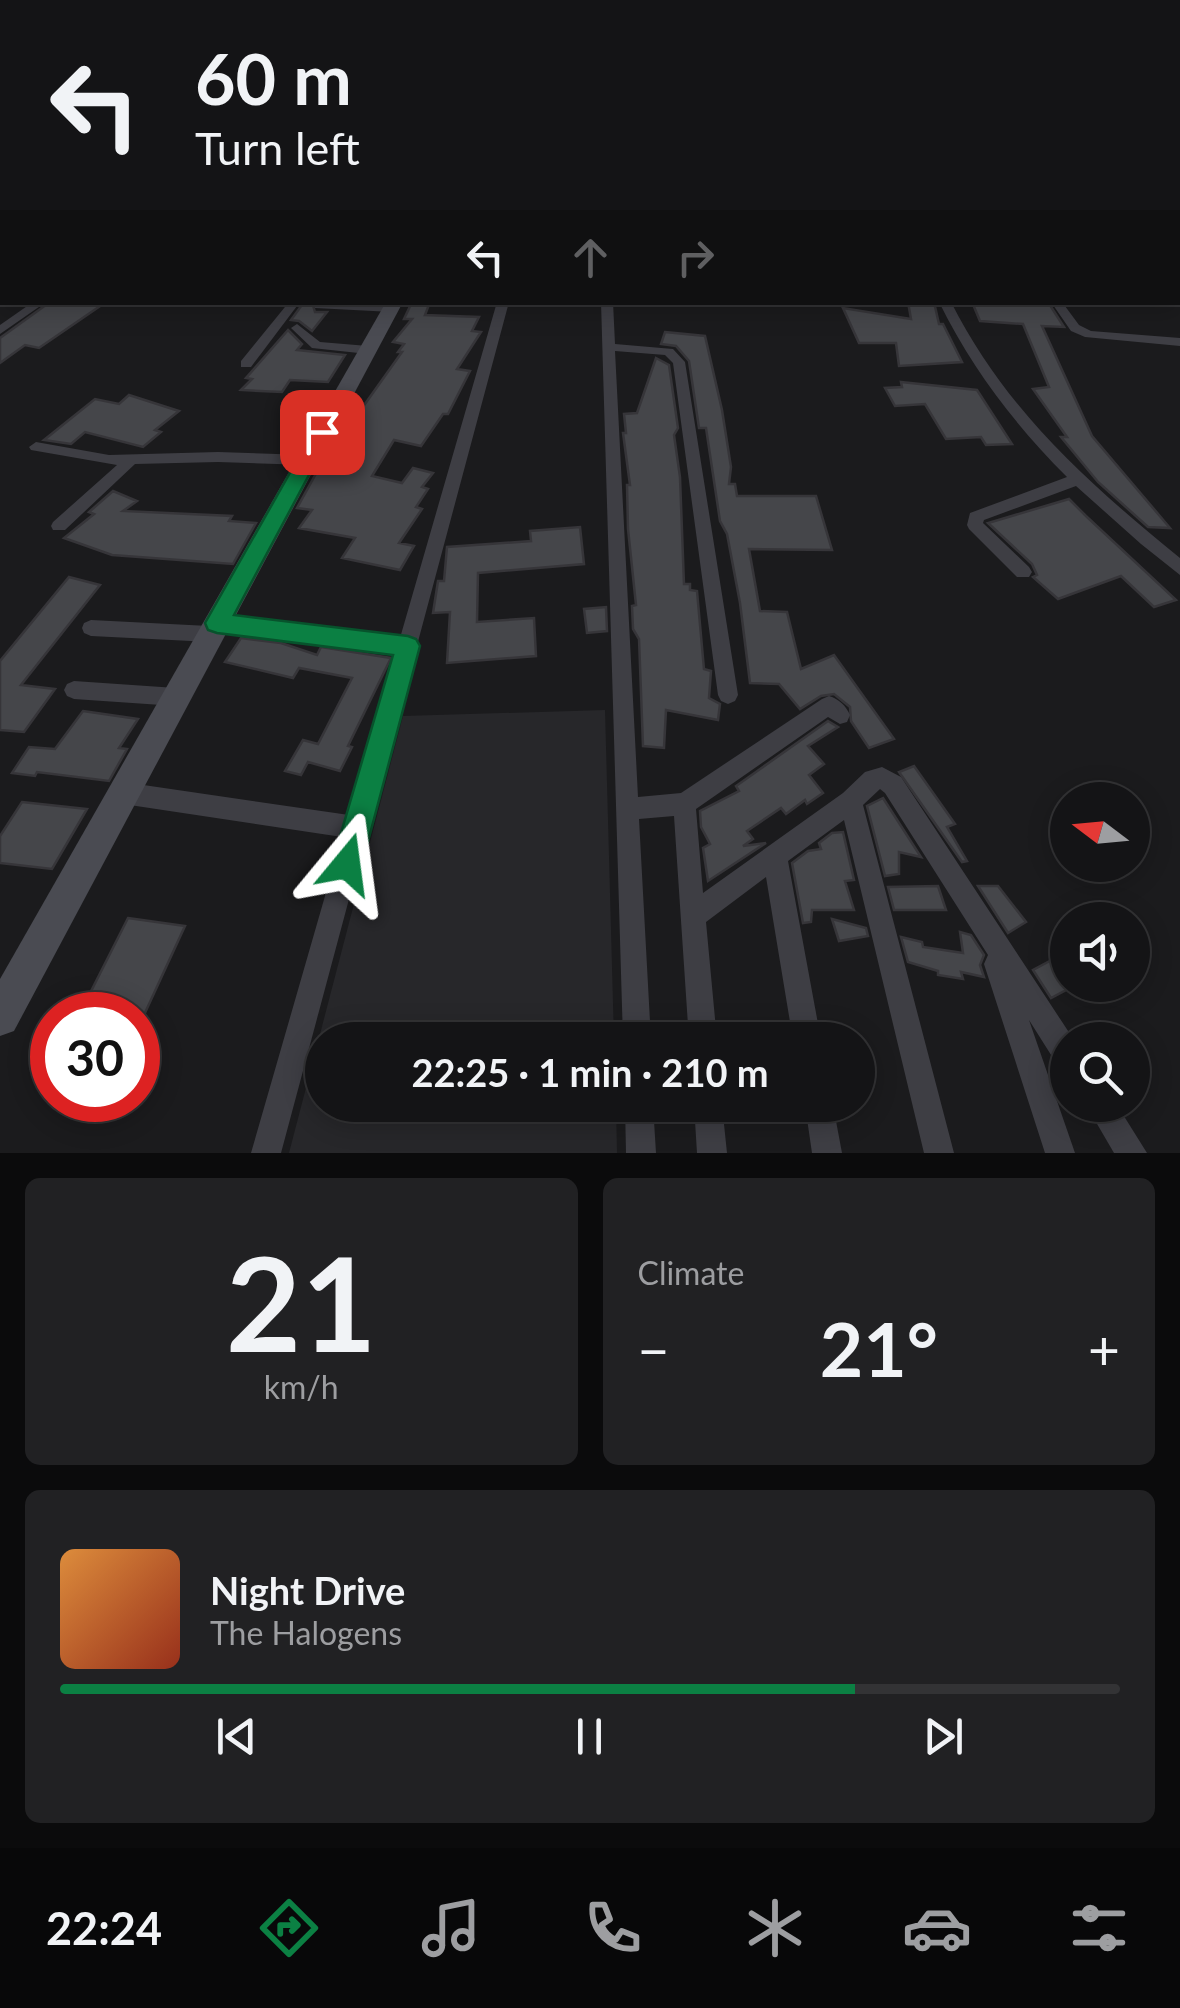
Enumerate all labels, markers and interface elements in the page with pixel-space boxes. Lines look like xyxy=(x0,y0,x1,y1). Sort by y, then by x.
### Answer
text: 60 m xyxy=(195,36,352,120)
icon: left xyxy=(30,40,160,170)
text: Turn left xyxy=(195,121,360,175)
icon: left xyxy=(458,230,513,285)
icon: ahead xyxy=(563,230,618,285)
icon: right xyxy=(668,230,723,285)
pin xyxy=(280,390,365,475)
icon: arrive xyxy=(295,405,350,460)
north arrow xyxy=(1050,782,1150,882)
map controls xyxy=(1050,782,1150,1122)
position arrow xyxy=(295,812,399,916)
button: sound xyxy=(1050,902,1150,1002)
speed limit sign: 30 xyxy=(30,992,160,1122)
button: search xyxy=(1050,1022,1150,1122)
text: 22:25 · 1 min · 210 m xyxy=(411,1049,769,1095)
text: 21 xyxy=(226,1224,377,1380)
text: Climate xyxy=(638,1253,744,1292)
text: 21° xyxy=(820,1303,938,1393)
text: − xyxy=(638,1316,669,1382)
text: + xyxy=(1088,1316,1120,1382)
text: km/h xyxy=(264,1367,339,1406)
text: Night Drive xyxy=(210,1567,405,1613)
text: The Halogens xyxy=(210,1613,402,1652)
icon: previous xyxy=(209,1709,264,1764)
icon: pause xyxy=(562,1709,617,1764)
icon: next xyxy=(916,1709,971,1764)
icon: directions xyxy=(254,1893,324,1963)
icon: music xyxy=(416,1893,486,1963)
icon: phone xyxy=(578,1893,648,1963)
icon: climate xyxy=(740,1893,810,1963)
icon: car xyxy=(902,1893,972,1963)
icon: filters xyxy=(1064,1893,1134,1963)
text: 22:24 xyxy=(46,1901,162,1955)

